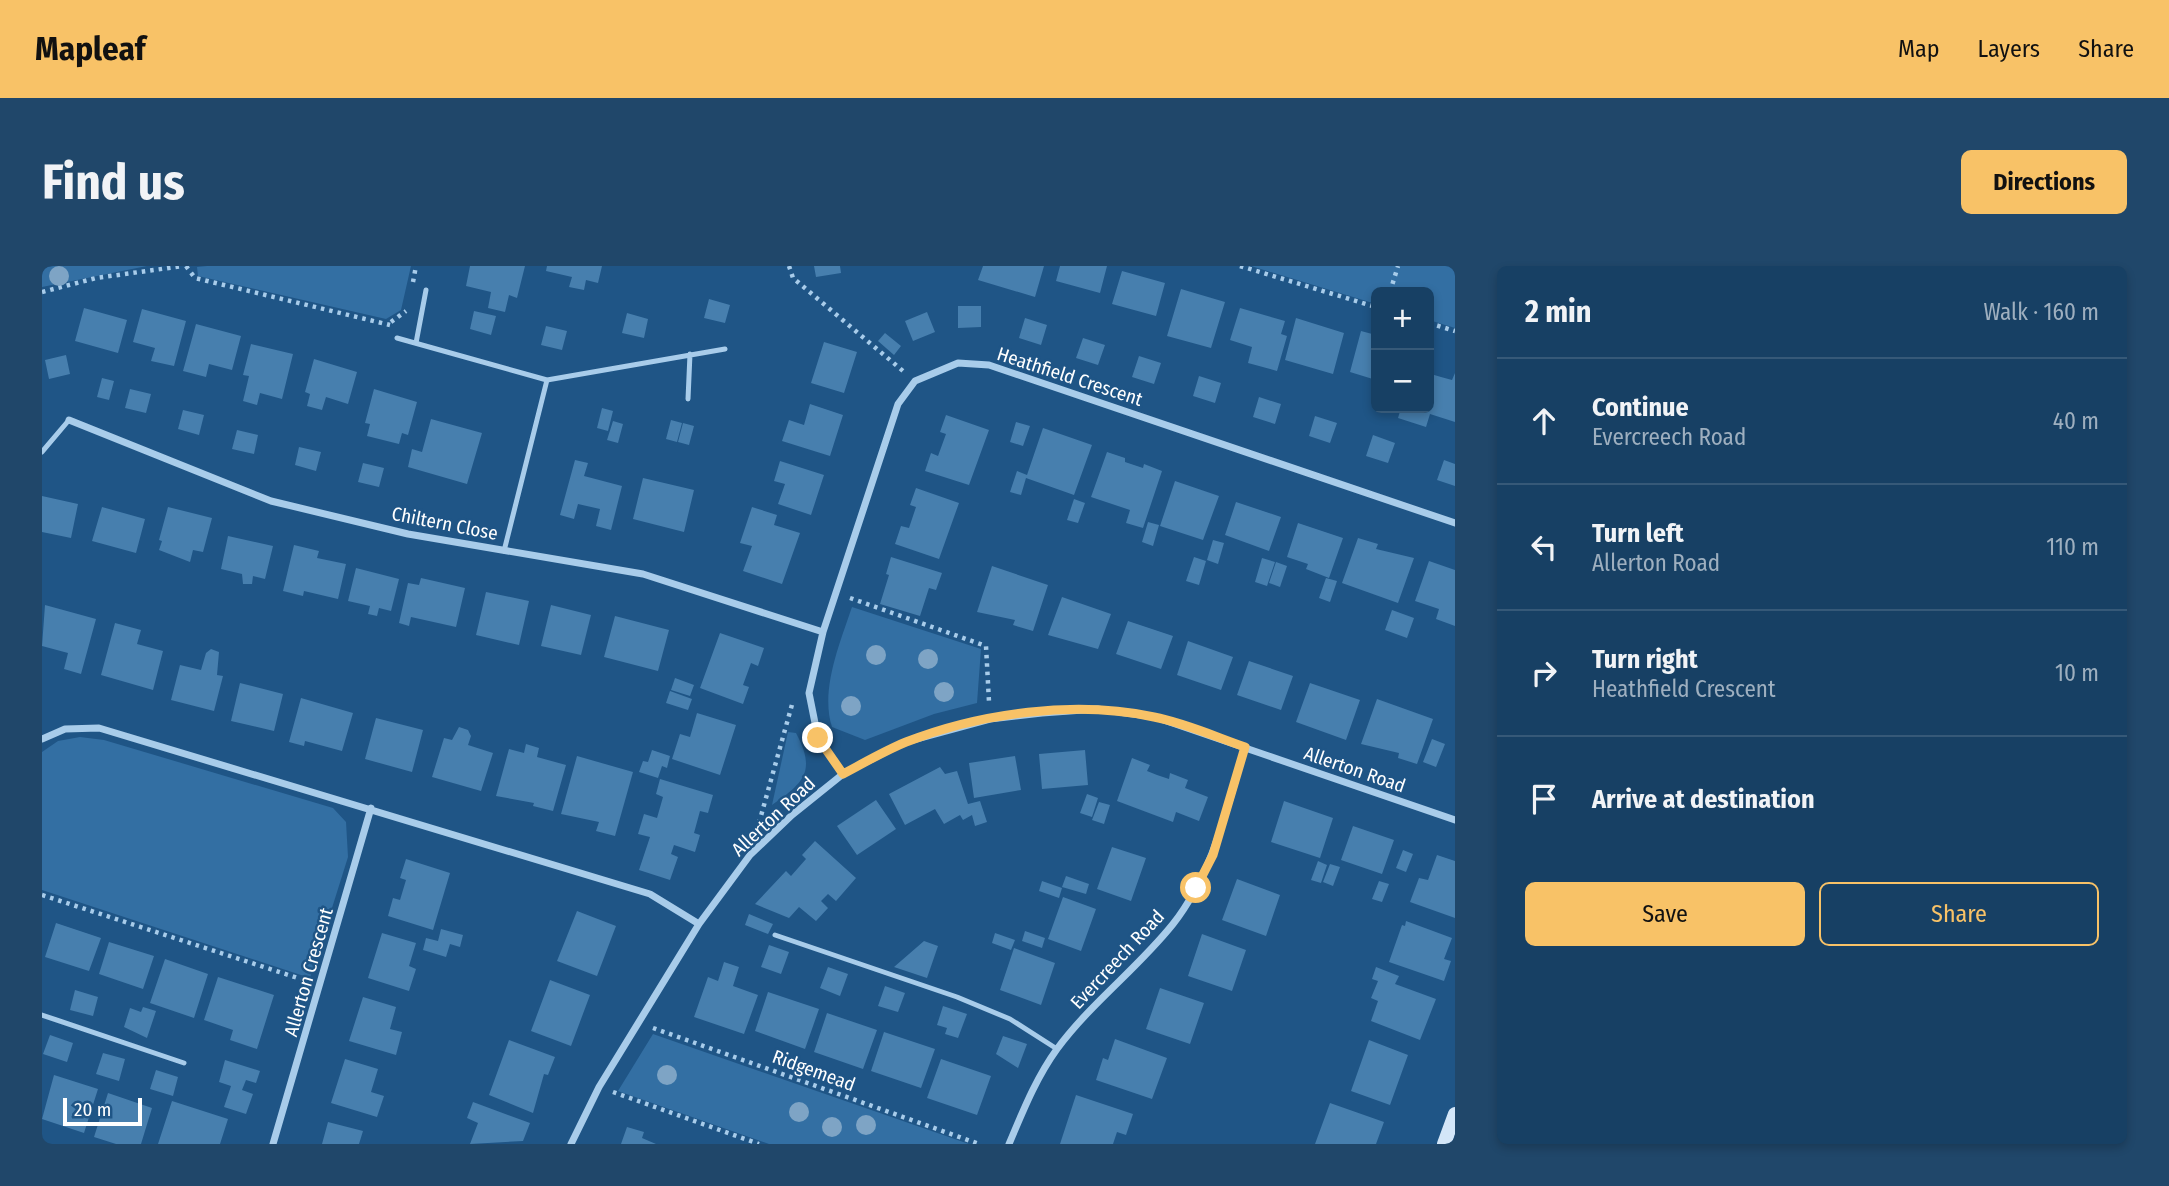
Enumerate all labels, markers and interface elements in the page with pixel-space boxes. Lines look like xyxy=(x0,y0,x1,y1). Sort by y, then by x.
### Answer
text: Mapleaf xyxy=(35,29,146,69)
text: Map xyxy=(1898,35,1940,63)
text: Layers xyxy=(1978,35,2040,63)
text: Share xyxy=(2078,35,2134,63)
button: Directions xyxy=(1961,150,2127,214)
text: Find us xyxy=(42,153,185,212)
map controls xyxy=(1371,287,1434,413)
button: + xyxy=(1371,287,1434,350)
text: 2 min xyxy=(1525,294,1592,330)
text: Walk · 160 m xyxy=(1983,298,2099,326)
street label: Heathfield Crescent xyxy=(994,342,1146,411)
button: − xyxy=(1371,350,1434,413)
text: Continue xyxy=(1592,392,1689,423)
icon: ahead xyxy=(1525,402,1563,440)
text: 40 m xyxy=(2053,407,2099,435)
text: Evercreech Road xyxy=(1592,423,1746,451)
street label: Chiltern Close xyxy=(390,502,500,545)
text: Turn left xyxy=(1592,518,1684,549)
icon: left xyxy=(1525,528,1563,566)
text: 110 m xyxy=(2046,533,2099,561)
text: Allerton Road xyxy=(1592,549,1720,577)
text: Turn right xyxy=(1592,644,1698,675)
icon: right xyxy=(1525,654,1563,692)
text: 10 m xyxy=(2055,659,2099,687)
text: Heathfield Crescent xyxy=(1592,675,1775,703)
route end xyxy=(802,722,833,753)
street label: Allerton Road xyxy=(1301,741,1409,798)
street label: Allerton Road xyxy=(727,772,820,861)
icon: arrive xyxy=(1525,780,1563,818)
text: Arrive at destination xyxy=(1592,784,1815,815)
route start xyxy=(1180,872,1211,903)
button: Save xyxy=(1525,882,1805,946)
button: Share xyxy=(1819,882,2099,946)
street label: Allerton Crescent xyxy=(279,904,338,1039)
street label: Evercreech Road xyxy=(1066,905,1169,1014)
street label: Ridgemead xyxy=(769,1045,858,1096)
scale bar xyxy=(63,1095,142,1127)
text: 20 m xyxy=(74,1098,111,1121)

